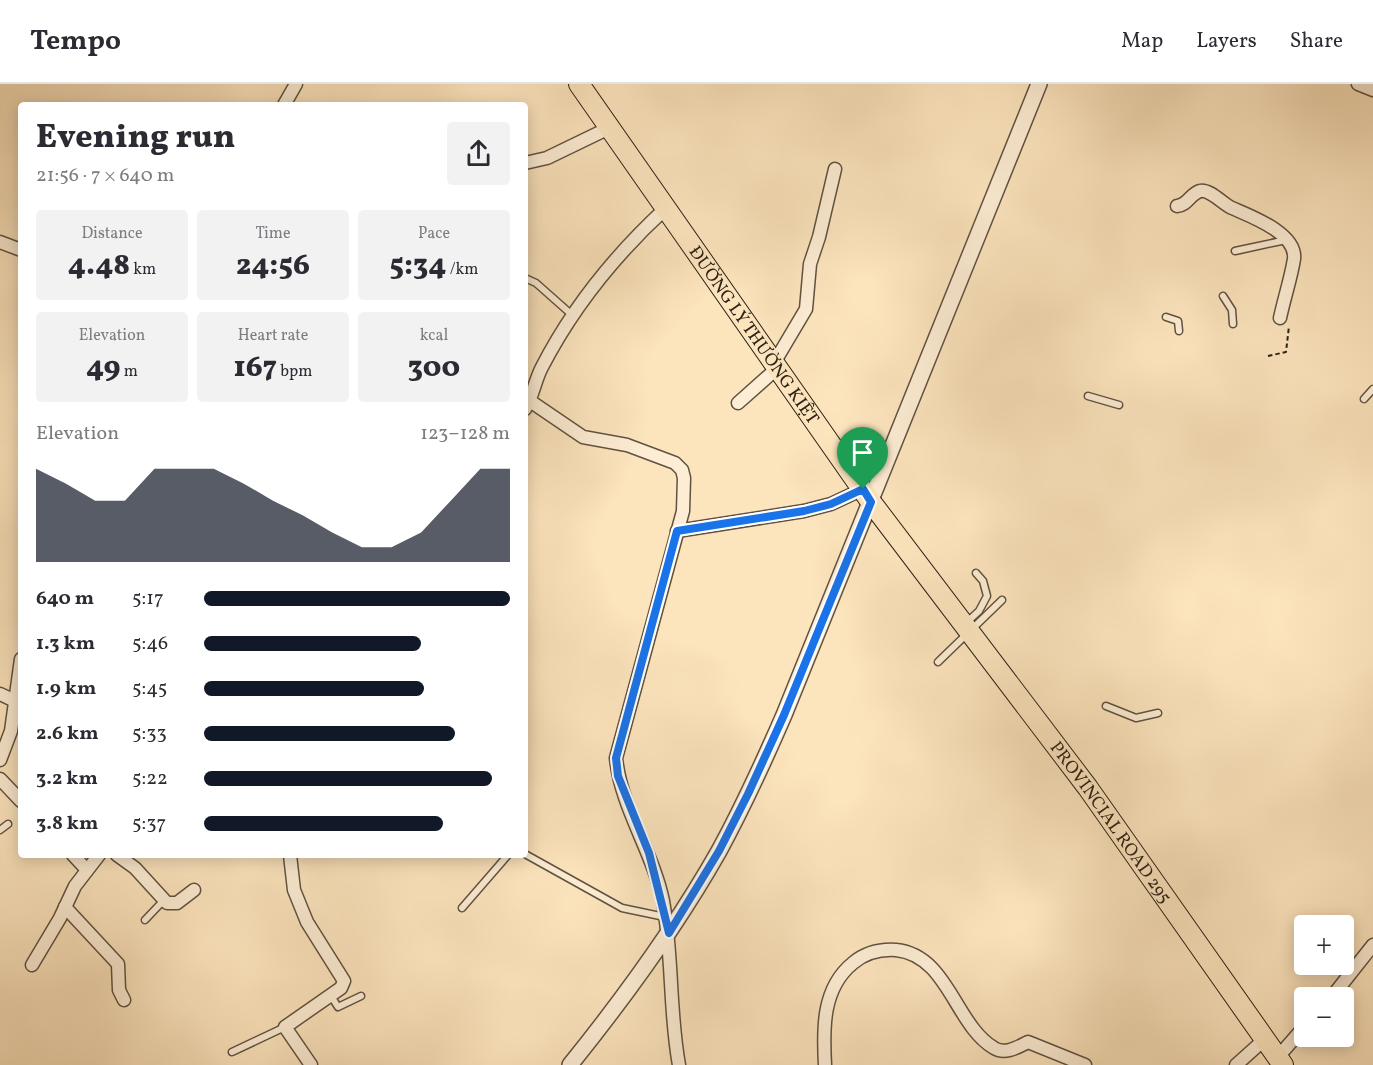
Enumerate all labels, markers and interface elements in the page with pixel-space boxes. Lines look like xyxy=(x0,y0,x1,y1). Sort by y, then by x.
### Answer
text: Tempo xyxy=(30,22,121,61)
text: Map xyxy=(1121,27,1163,56)
text: Layers xyxy=(1196,27,1257,56)
text: Share xyxy=(1290,27,1343,56)
text: Evening run xyxy=(36,116,235,162)
button: share xyxy=(447,122,510,185)
text: 21:56 · 7 × 640 m xyxy=(36,162,174,190)
text: Distance xyxy=(81,223,143,245)
text: Time xyxy=(255,223,291,245)
text: Pace xyxy=(418,223,450,245)
street label: ĐƯỜNG LÝ THƯỜNG KIỆT xyxy=(682,241,824,430)
text: 4.48 xyxy=(68,245,130,287)
text: 24:56 xyxy=(236,245,310,287)
text: 5:34 xyxy=(390,245,447,287)
text: km xyxy=(130,259,156,281)
text: /km xyxy=(447,259,478,281)
text: Elevation xyxy=(79,325,145,347)
text: Heart rate xyxy=(238,325,308,347)
text: kcal xyxy=(420,325,448,347)
text: 49 xyxy=(86,347,121,389)
text: 167 xyxy=(234,347,277,389)
text: 300 xyxy=(408,347,460,389)
text: m xyxy=(121,361,138,383)
text: bpm xyxy=(277,361,312,383)
text: Elevation xyxy=(36,420,119,448)
text: 123–128 m xyxy=(420,420,510,448)
pin xyxy=(837,427,888,489)
icon: arrive xyxy=(846,436,879,469)
text: 640 m xyxy=(36,585,94,613)
text: 5:17 xyxy=(132,585,164,613)
text: 1.3 km xyxy=(36,630,95,658)
text: 5:46 xyxy=(132,630,168,658)
text: 1.9 km xyxy=(36,675,96,703)
text: 5:45 xyxy=(132,675,167,703)
text: 2.6 km xyxy=(36,720,99,748)
text: 5:33 xyxy=(132,720,167,748)
street label: PROVINCIAL ROAD 295 xyxy=(1043,737,1177,909)
text: 3.2 km xyxy=(36,765,98,793)
text: 5:22 xyxy=(132,765,168,793)
text: 3.8 km xyxy=(36,810,98,838)
text: 5:37 xyxy=(132,810,166,838)
map controls xyxy=(1294,915,1354,1047)
button: + xyxy=(1294,915,1354,975)
button: − xyxy=(1294,987,1354,1047)

